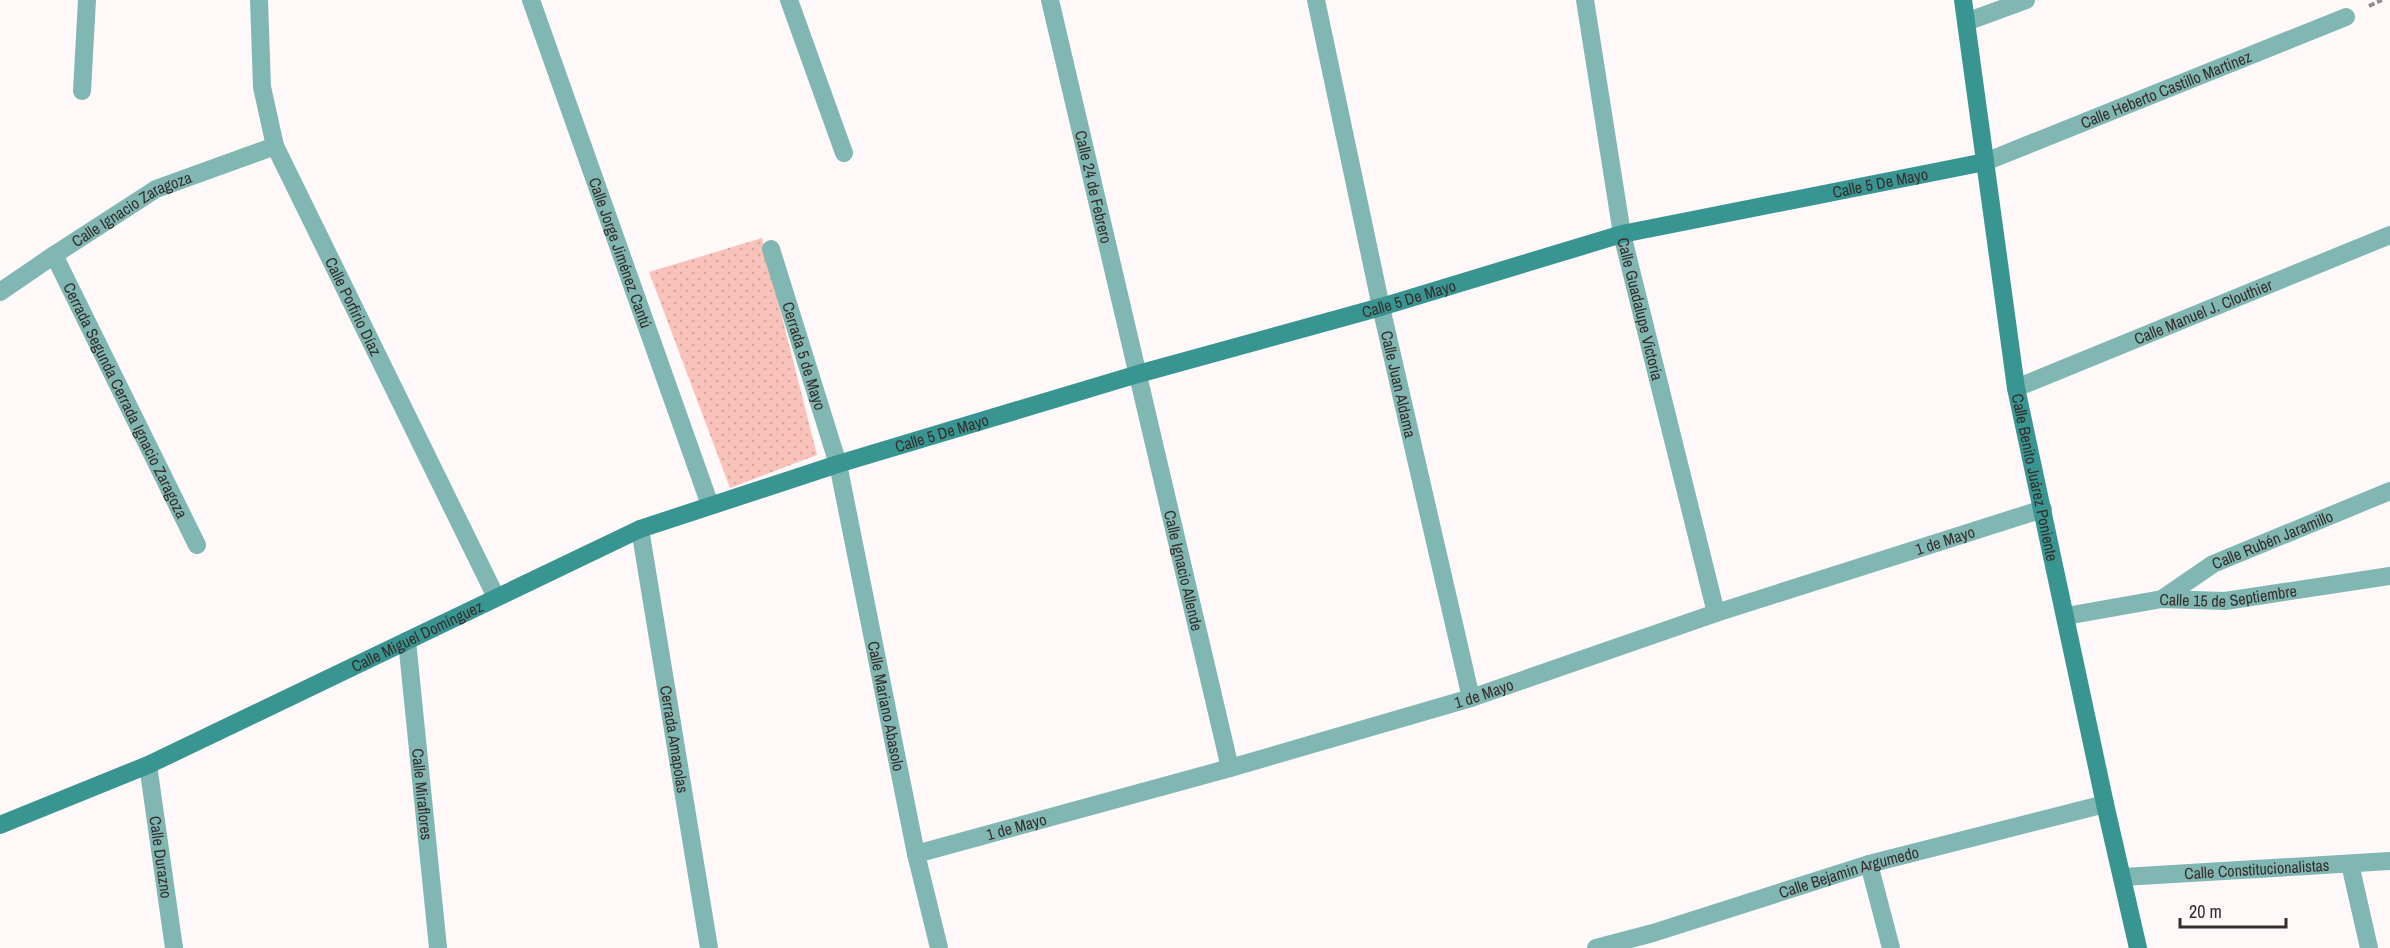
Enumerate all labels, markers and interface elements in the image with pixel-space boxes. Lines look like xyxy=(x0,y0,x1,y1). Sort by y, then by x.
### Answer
street label: Calle Heberto Castillo Martinez xyxy=(2077,45,2255,134)
street label: Calle 24 de Febrero xyxy=(1070,128,1118,246)
street label: Calle 5 De Mayo xyxy=(1830,163,1930,203)
street label: Calle Ignacio Zaragoza xyxy=(67,166,195,252)
street label: Calle Jorge Jiménez Cantú xyxy=(584,174,657,331)
street label: Calle Guadalupe Victoria xyxy=(1612,235,1669,383)
street label: Calle Porfirio Díaz xyxy=(320,253,387,360)
street label: Calle Manuel J. Clouthier xyxy=(2131,273,2276,350)
street label: Calle 5 De Mayo xyxy=(1359,274,1458,323)
street label: Cerrada Segunda Cerrada Ignacio Zaragoza xyxy=(58,279,193,523)
street label: Cerrada 5 de Mayo xyxy=(777,299,832,413)
street label: Calle Juan Aldama xyxy=(1376,328,1422,441)
street label: Calle Benito Juárez Poniente xyxy=(2006,392,2064,563)
street label: Calle 5 De Mayo xyxy=(892,408,991,457)
street label: Calle Rubén Jaramillo xyxy=(2208,505,2336,574)
street label: Calle Ignacio Allende xyxy=(1159,508,1209,633)
street label: 1 de Mayo xyxy=(1912,520,1977,560)
street label: Calle 15 de Septiembre xyxy=(2159,579,2298,612)
street label: Calle Miguel Domínguez xyxy=(347,595,487,677)
street label: Calle Mariano Abasolo xyxy=(863,639,910,773)
street label: 1 de Mayo xyxy=(1451,673,1516,713)
street label: Cerrada Amapolas xyxy=(655,684,694,795)
street label: Calle Miraflores xyxy=(407,747,438,841)
street label: 1 de Mayo xyxy=(984,808,1049,845)
street label: Calle Durazno xyxy=(144,814,178,900)
street label: Calle Bejamin Argumedo xyxy=(1776,841,1921,903)
street label: Calle Constitucionalistas xyxy=(2184,854,2330,884)
scale bar xyxy=(2180,891,2286,929)
text: 20 m xyxy=(2189,899,2222,924)

